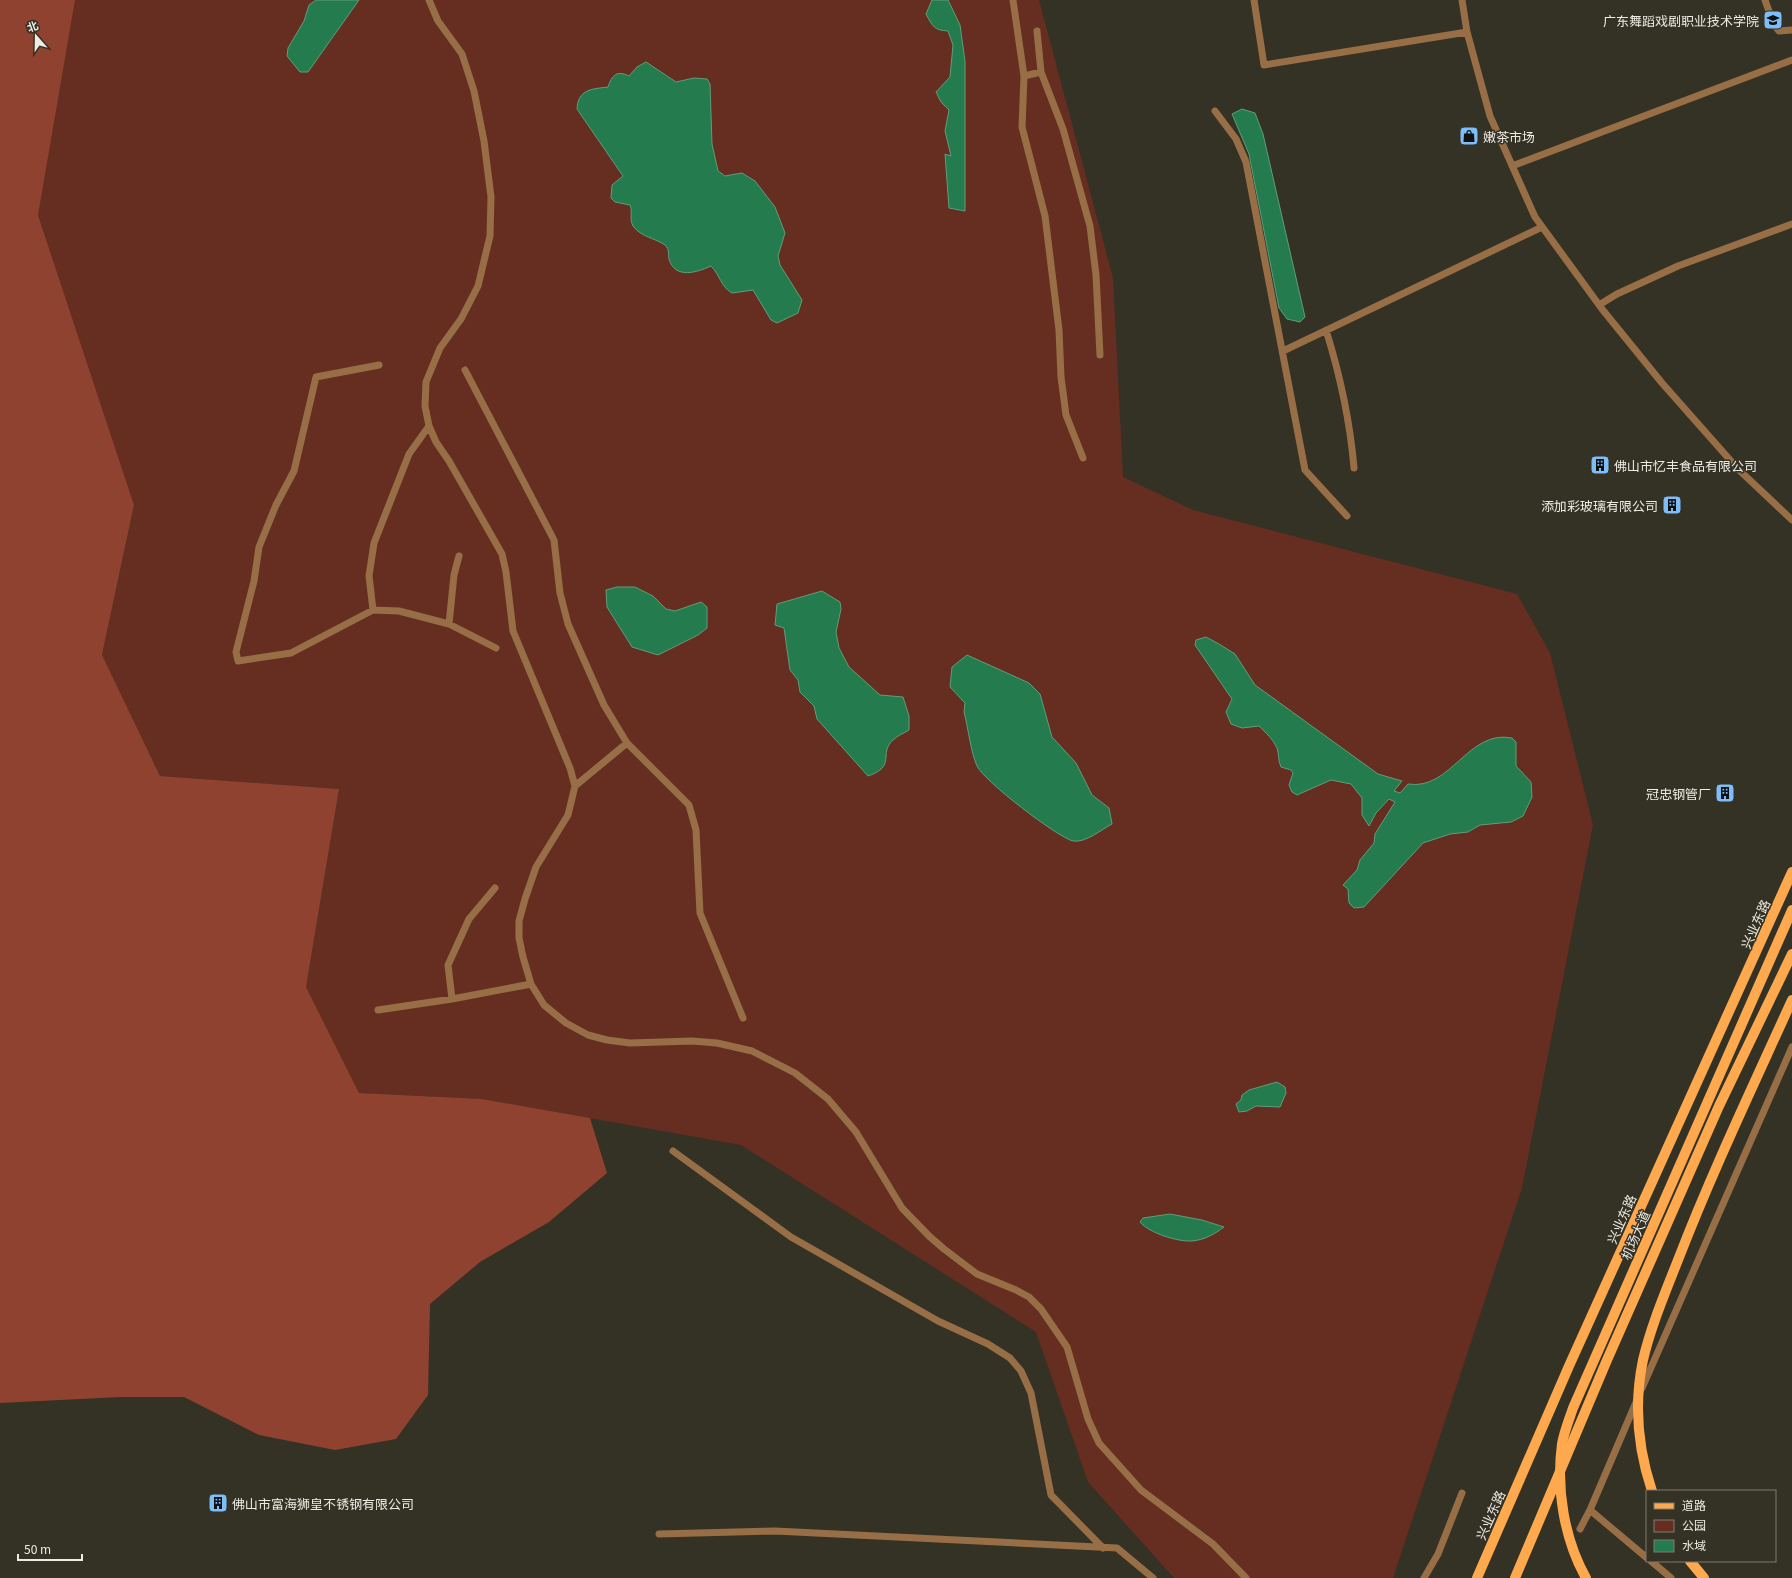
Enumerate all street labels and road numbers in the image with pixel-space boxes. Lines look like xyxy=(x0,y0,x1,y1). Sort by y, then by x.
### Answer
street label: 兴业东路 xyxy=(1736,896,1774,952)
street label: 兴业东路 xyxy=(1602,1191,1640,1247)
street label: 机场大道 xyxy=(1616,1207,1654,1263)
street label: 兴业东路 xyxy=(1471,1487,1509,1543)

